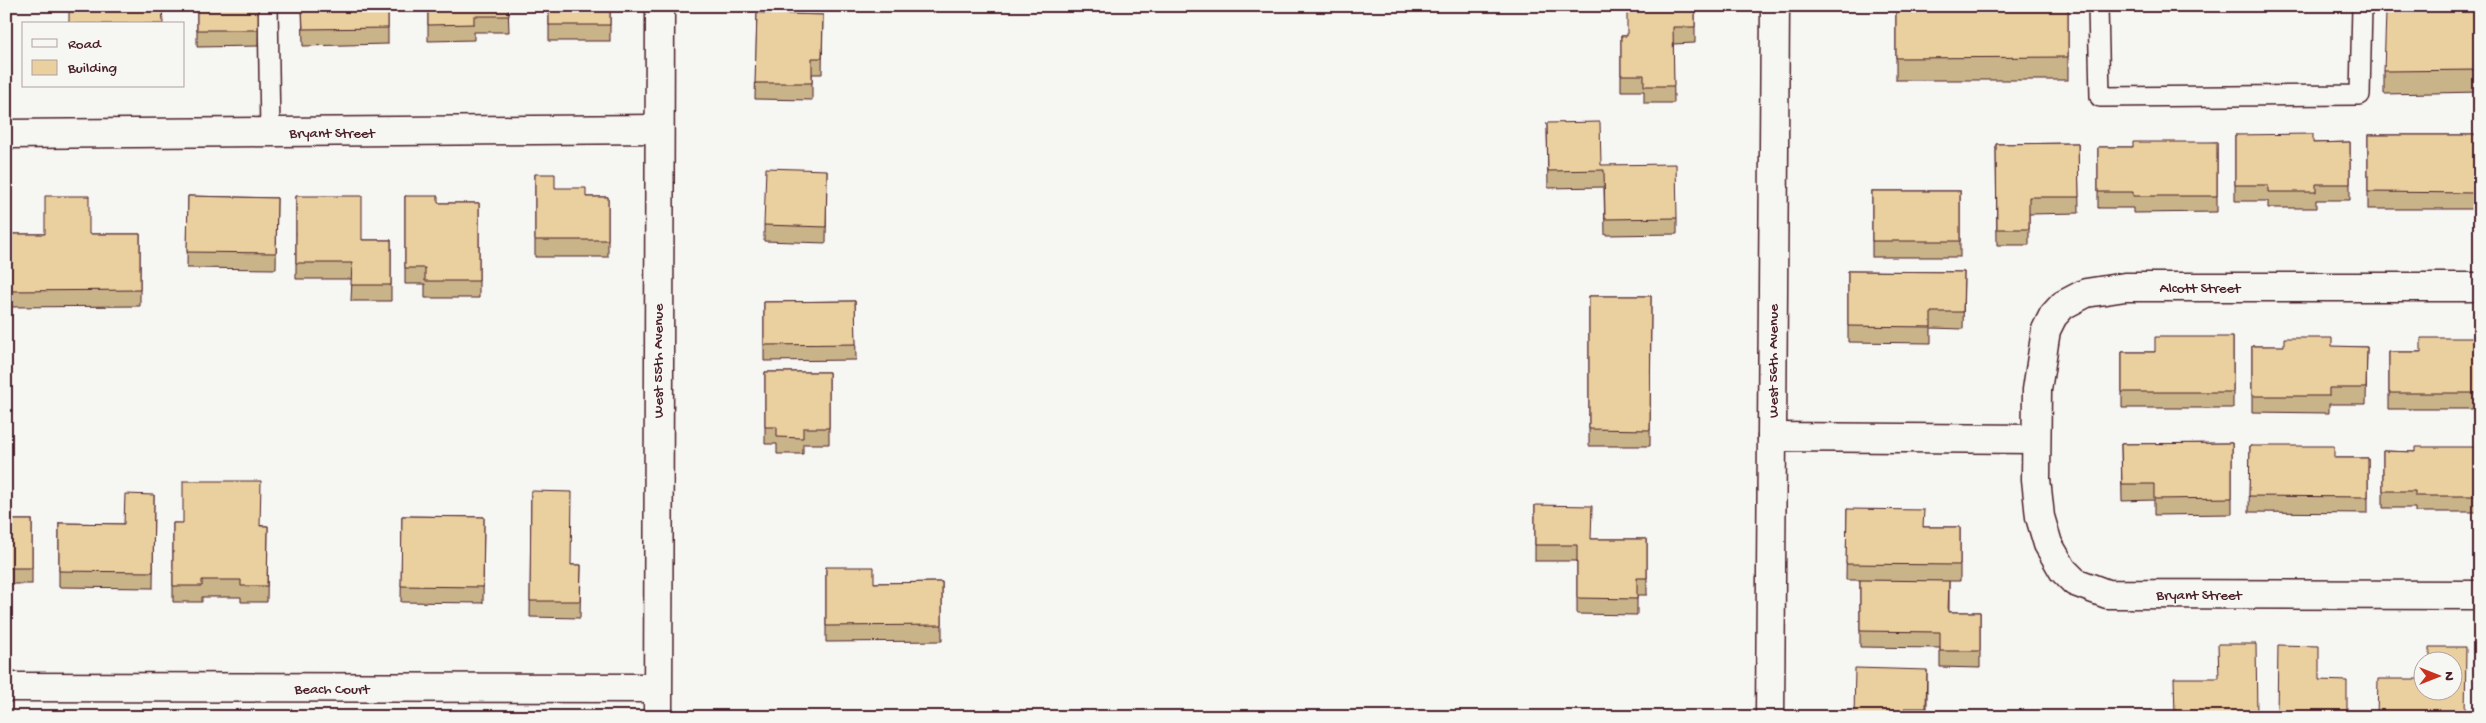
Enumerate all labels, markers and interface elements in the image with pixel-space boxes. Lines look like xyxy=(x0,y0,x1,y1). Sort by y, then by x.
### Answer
legend xyxy=(22,22,185,88)
text: Road xyxy=(68,36,102,54)
text: Building xyxy=(67,60,117,78)
street label: Bryant Street xyxy=(288,125,377,143)
street label: Alcott Street xyxy=(2160,280,2242,298)
street label: West 55th Avenue xyxy=(650,304,668,418)
street label: West 56th Avenue xyxy=(1765,304,1783,418)
street label: Bryant Street xyxy=(2155,587,2244,605)
north arrow xyxy=(2414,650,2464,700)
text: N xyxy=(2440,671,2457,681)
street label: Beach Court xyxy=(294,681,371,699)

